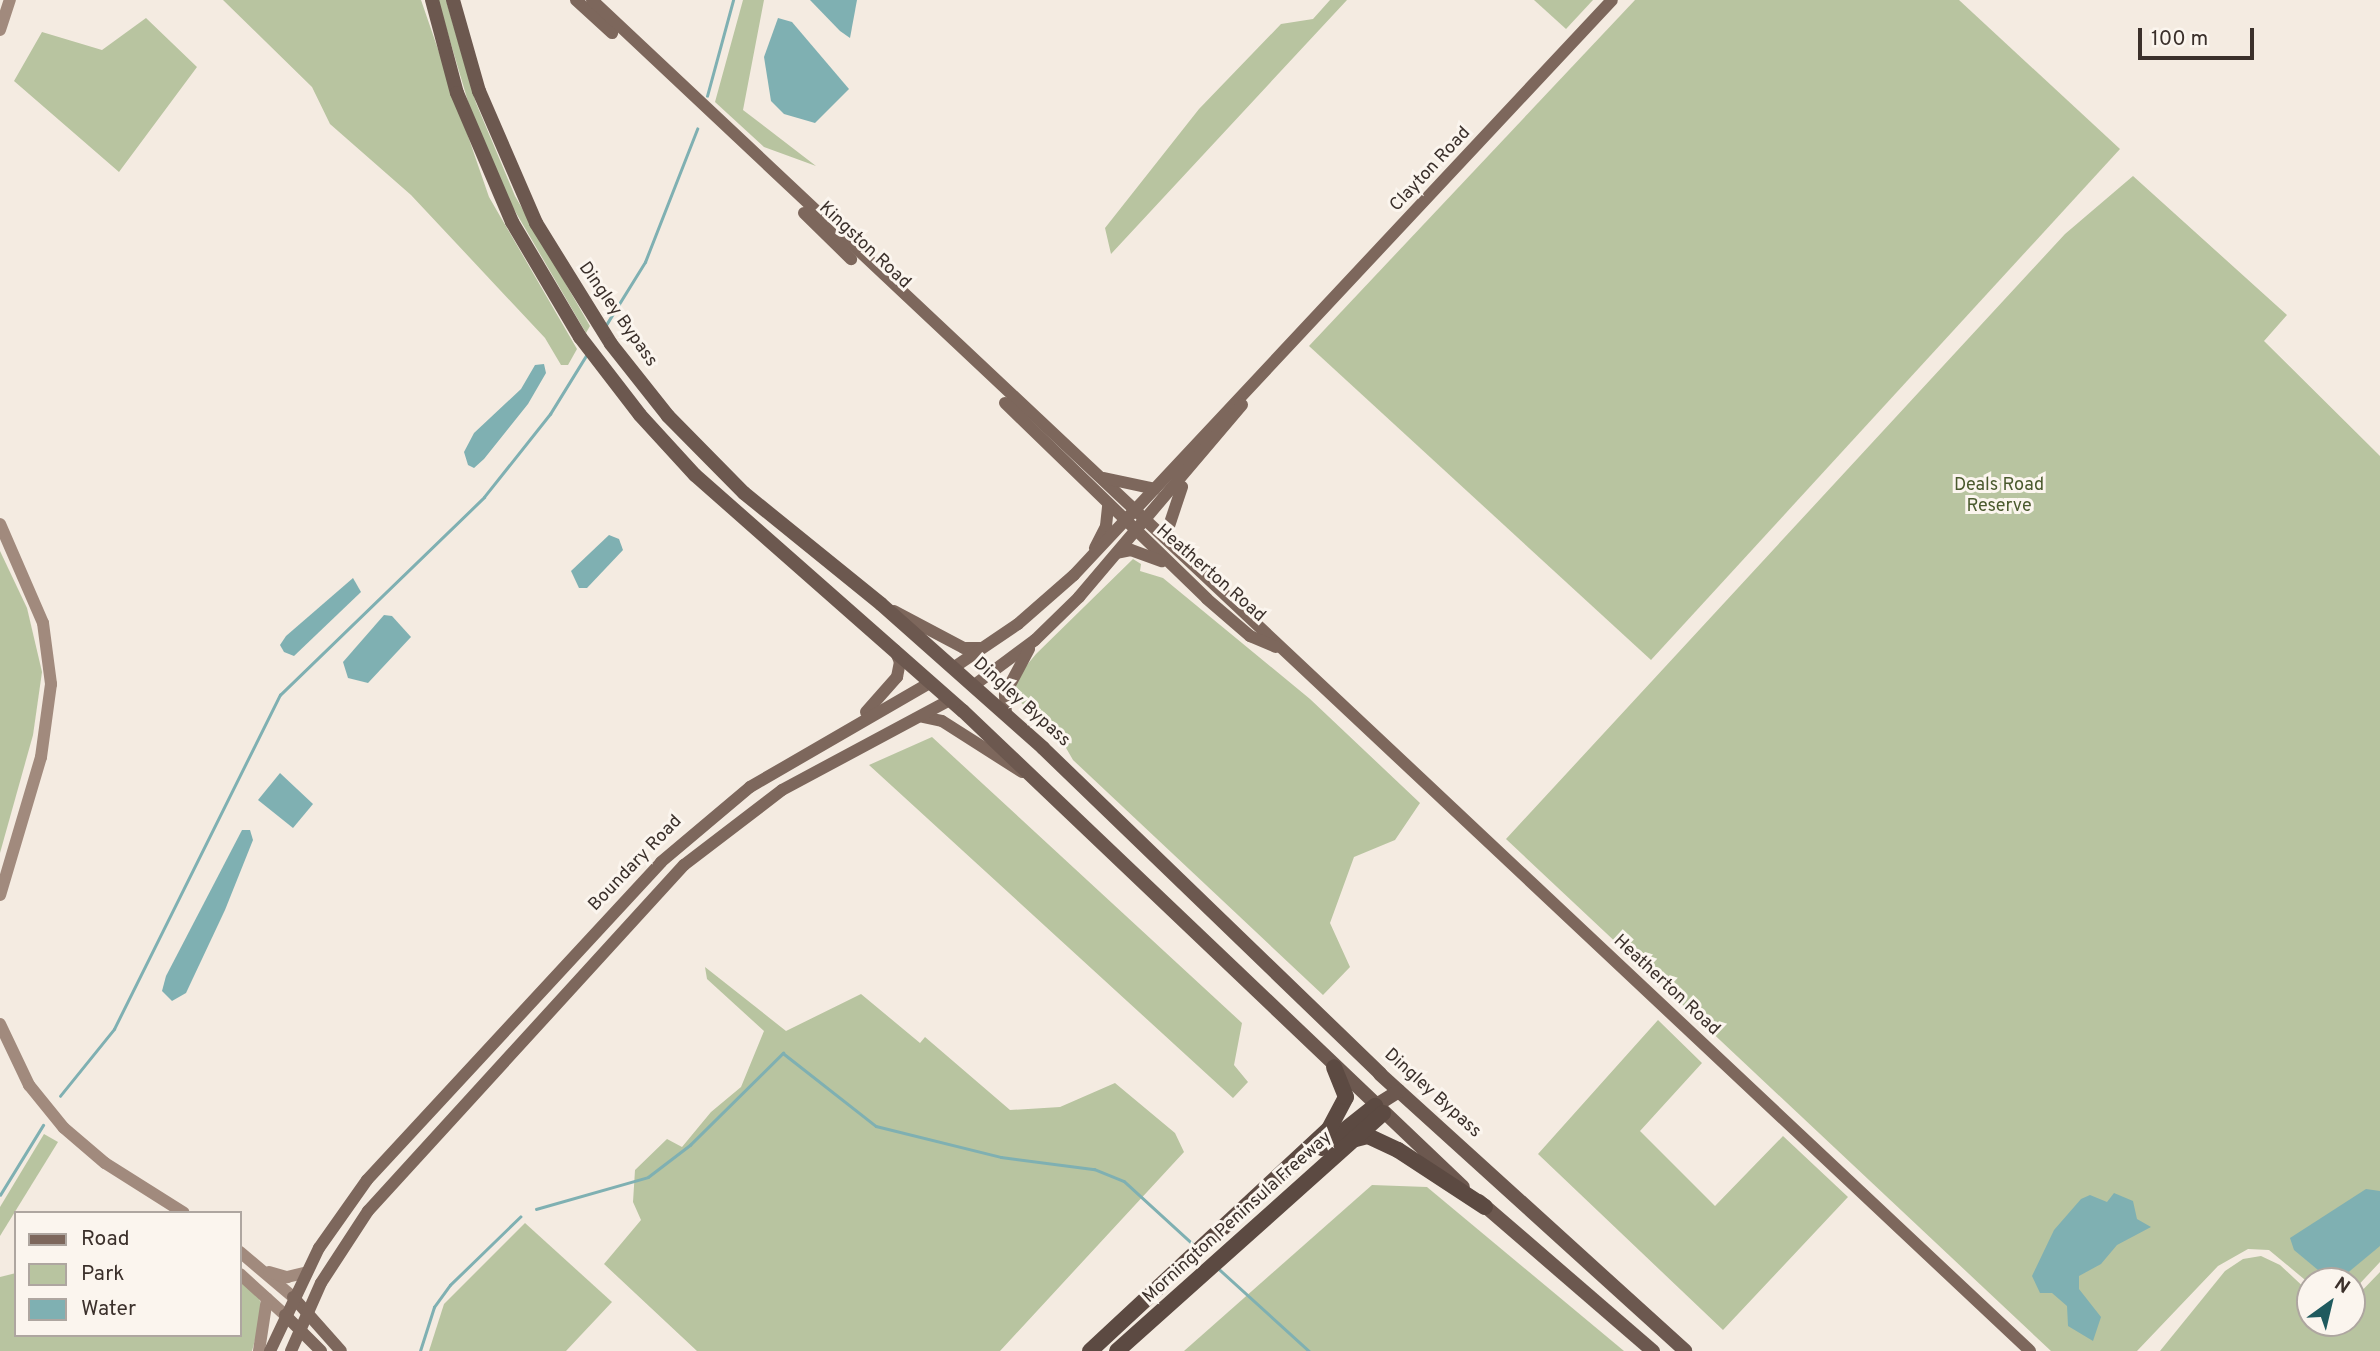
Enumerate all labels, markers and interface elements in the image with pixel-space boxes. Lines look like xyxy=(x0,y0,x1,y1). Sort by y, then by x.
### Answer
scale bar xyxy=(2142,14,2258,58)
text: 100 m xyxy=(2151,26,2208,53)
street label: Clayton Road xyxy=(1386,123,1476,217)
street label: Kingston Road xyxy=(814,198,914,294)
street label: Dingley Bypass xyxy=(573,258,661,372)
park label: Deals Road Reserve xyxy=(1954,476,2044,518)
street label: Heatherton Road xyxy=(1151,521,1269,627)
street label: Dingley Bypass xyxy=(968,654,1074,752)
street label: Boundary Road xyxy=(585,812,687,916)
street label: Heatherton Road xyxy=(1608,931,1724,1041)
street label: Dingley Bypass xyxy=(1379,1045,1485,1143)
street label: Mornington Peninsula Freeway xyxy=(1139,1127,1337,1309)
legend xyxy=(14,1211,242,1337)
text: Road xyxy=(81,1226,130,1253)
text: Park xyxy=(81,1261,124,1288)
north arrow xyxy=(2296,1267,2366,1337)
text: N xyxy=(2329,1272,2354,1300)
text: Water xyxy=(81,1296,136,1323)

